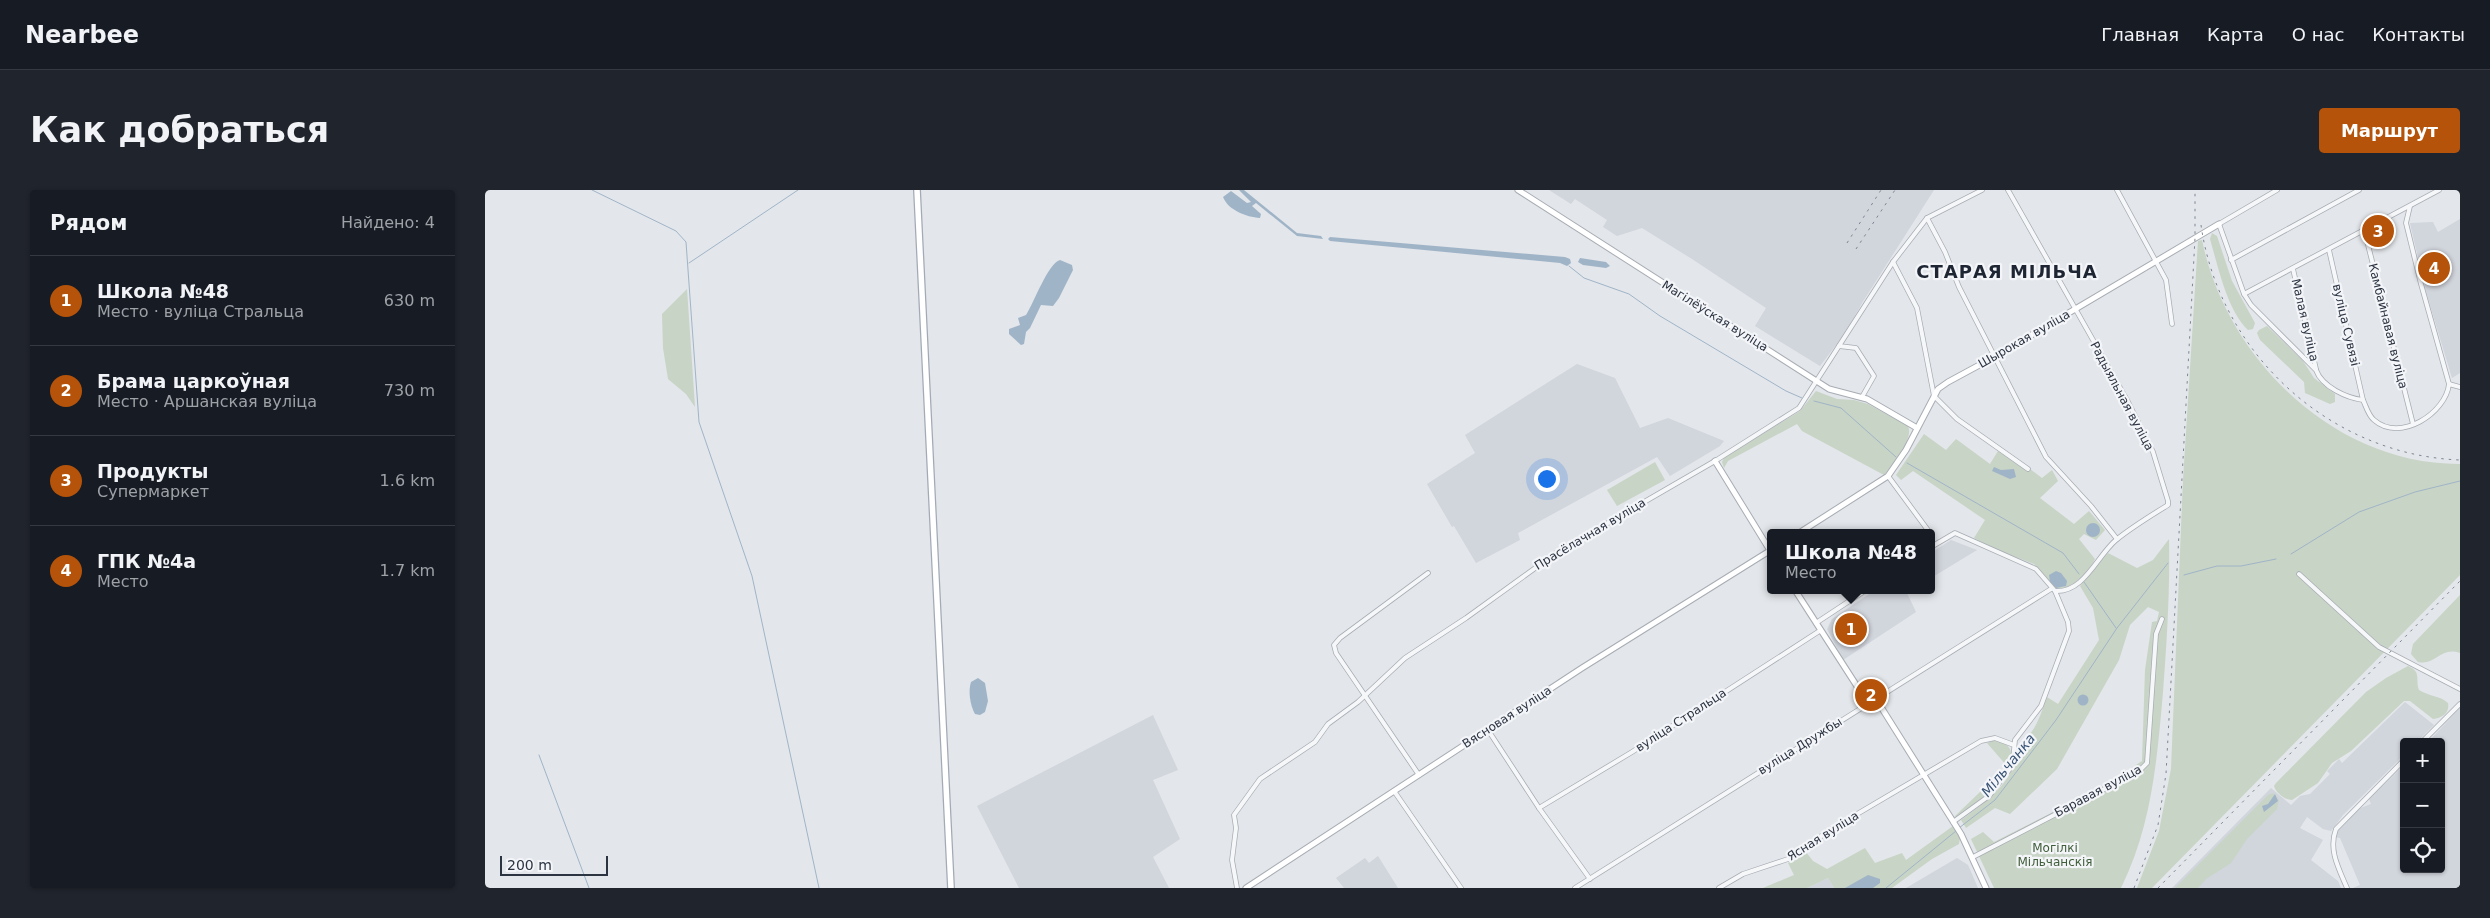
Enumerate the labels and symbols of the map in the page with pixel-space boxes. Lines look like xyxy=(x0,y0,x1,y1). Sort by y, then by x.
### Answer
pin: 3 xyxy=(2362,212,2394,250)
pin: 4 xyxy=(2418,249,2450,287)
district label: СТАРАЯ МІЛЬЧА xyxy=(1916,261,2098,282)
street label: Камбайнавая вуліца xyxy=(2366,262,2410,390)
street label: Малая вуліца xyxy=(2289,277,2321,363)
street label: Магілёўская вуліца xyxy=(1659,278,1771,354)
street label: вуліца Сувязі xyxy=(2330,283,2362,367)
street label: Шырокая вуліца xyxy=(1976,307,2072,371)
street label: Радыяльная вуліца xyxy=(2087,339,2157,453)
your location xyxy=(1534,466,1560,492)
street label: Прасёлачная вуліца xyxy=(1532,495,1648,573)
pin: 1 xyxy=(1835,610,1867,648)
pin: 2 xyxy=(1855,676,1887,714)
street label: Вясновая вуліца xyxy=(1460,683,1554,751)
street label: вуліца Стральца xyxy=(1633,686,1729,754)
street label: вуліца Дружбы xyxy=(1755,715,1845,777)
water label: Мільчанка xyxy=(1978,730,2038,800)
street label: Баравая вуліца xyxy=(2052,762,2144,820)
street label: Ясная вуліца xyxy=(1785,808,1861,864)
park label: Могілкі Мільчанскія xyxy=(2017,841,2093,869)
scale bar xyxy=(500,853,607,876)

